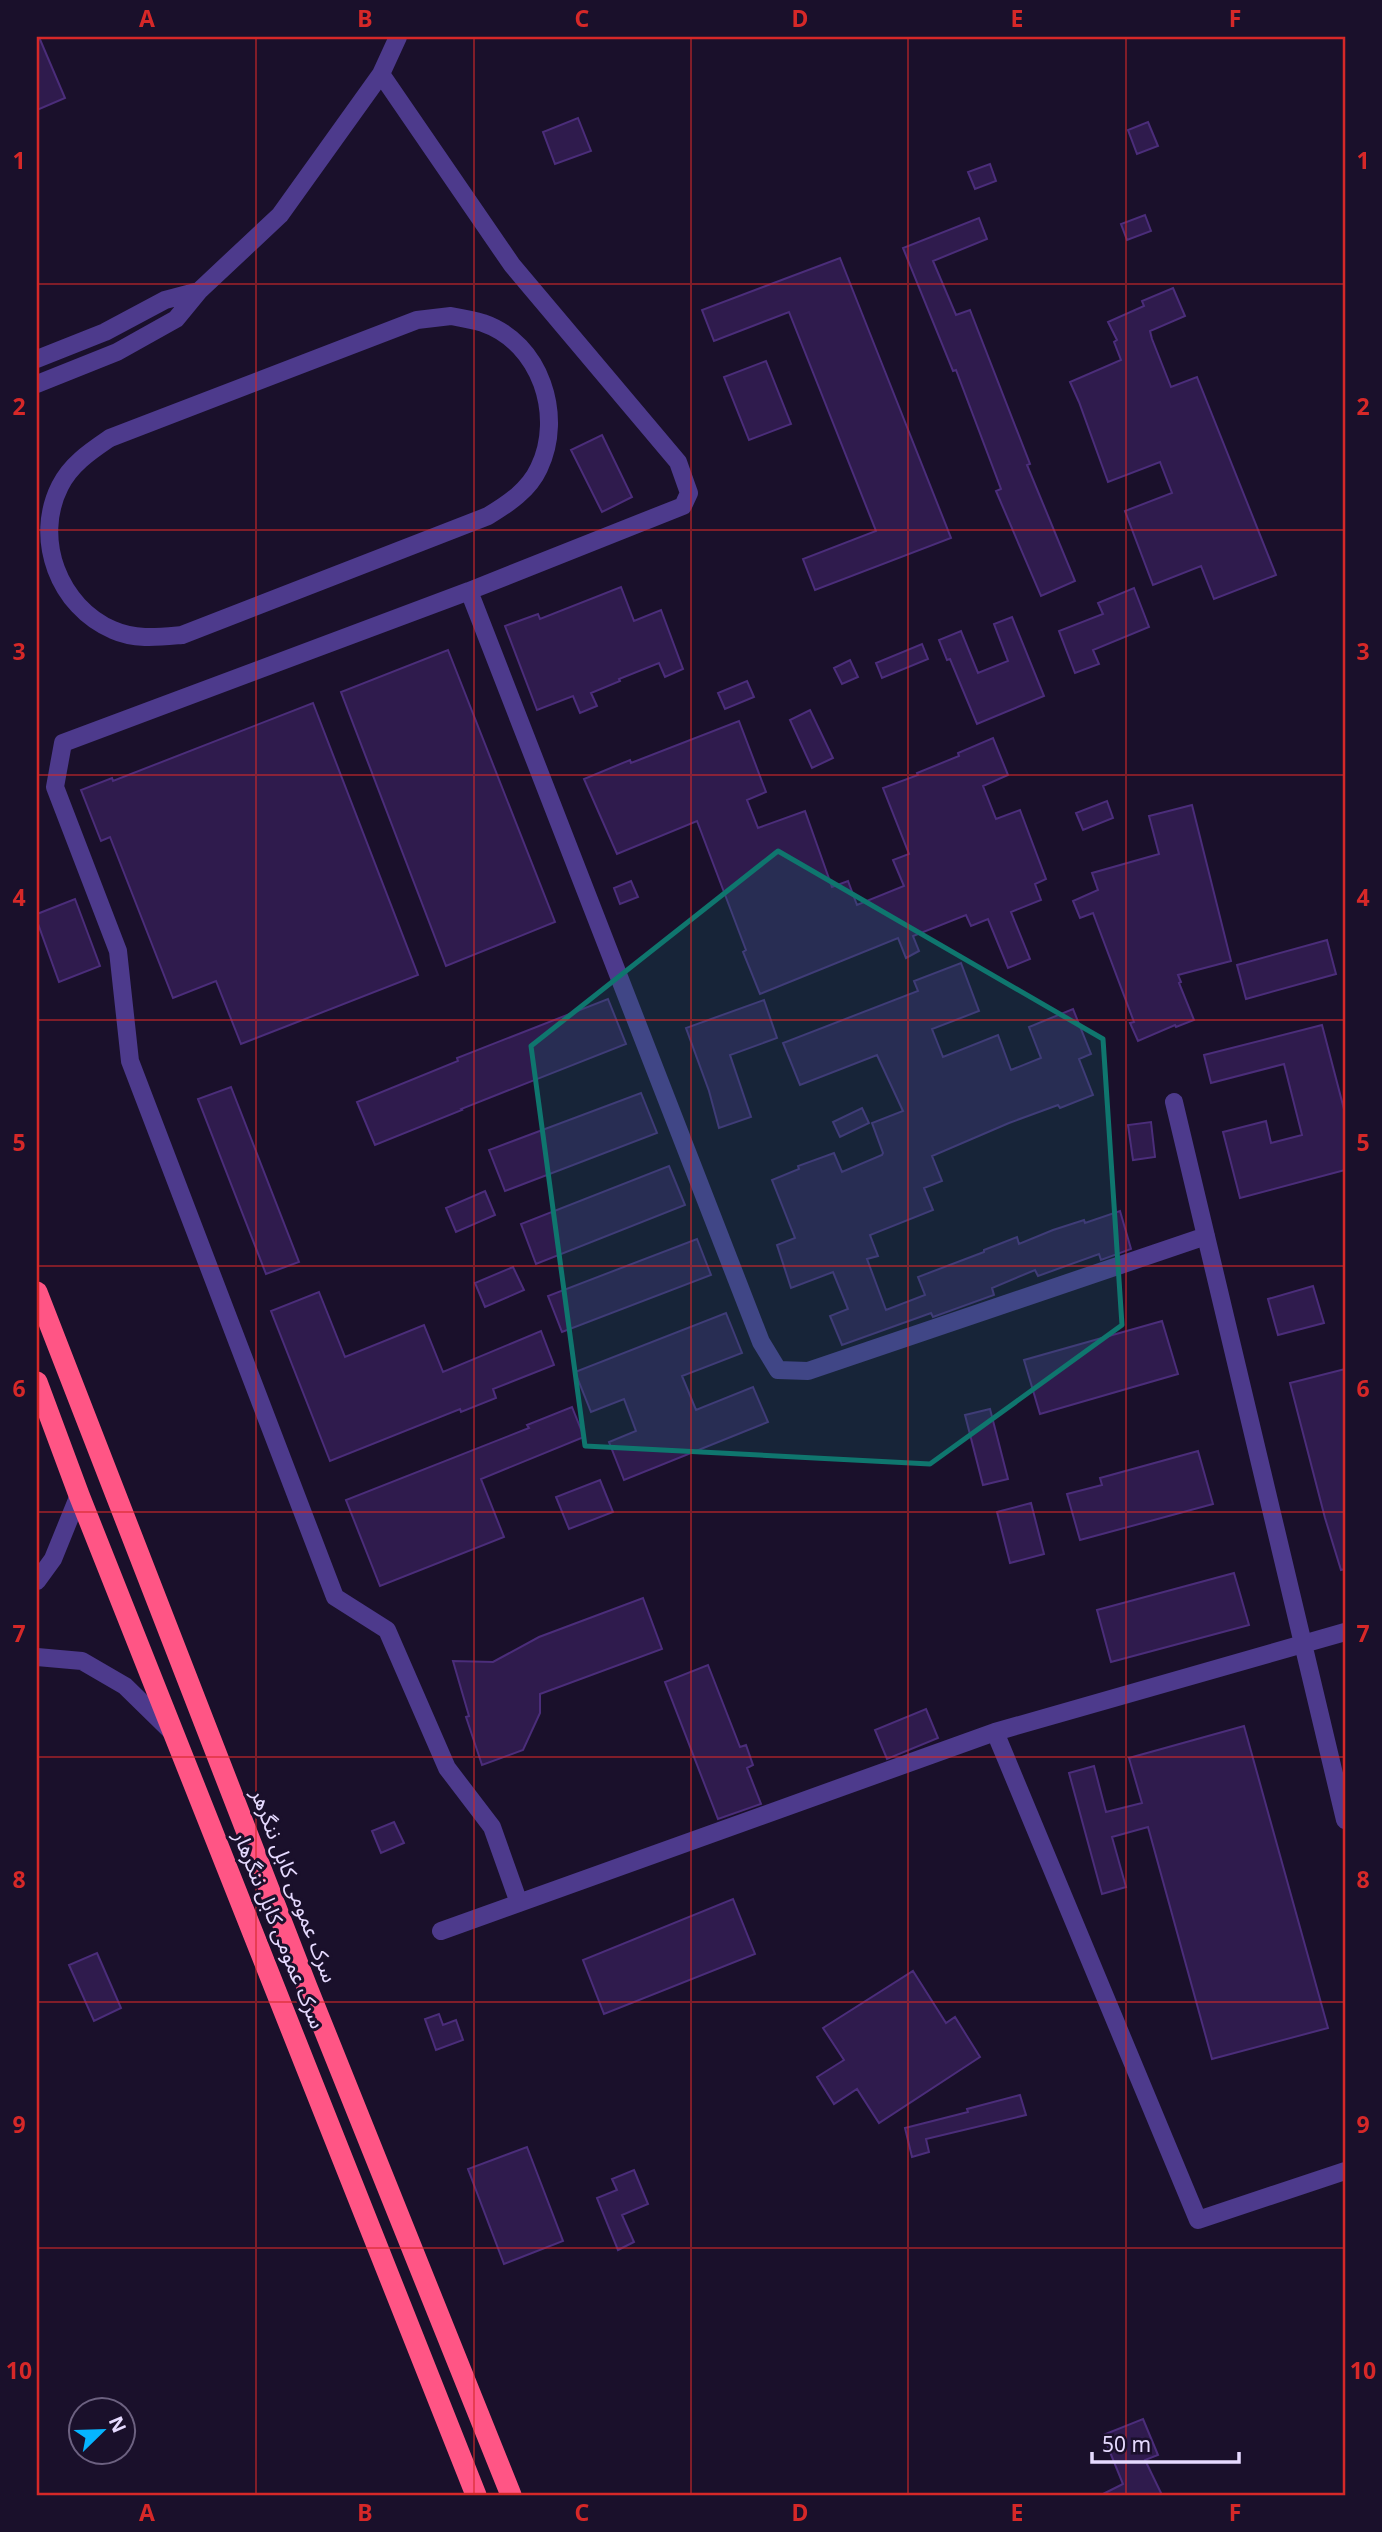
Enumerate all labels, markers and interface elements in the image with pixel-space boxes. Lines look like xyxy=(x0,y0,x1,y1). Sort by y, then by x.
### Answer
text: A xyxy=(139,2,155,34)
text: B xyxy=(357,2,373,34)
text: C xyxy=(575,2,590,34)
text: D xyxy=(792,2,808,34)
text: E xyxy=(1011,2,1023,34)
text: F xyxy=(1229,2,1241,34)
text: 1 xyxy=(12,144,26,176)
text: 1 xyxy=(1356,144,1370,176)
text: 2 xyxy=(12,390,26,422)
text: 2 xyxy=(1356,390,1370,422)
text: 3 xyxy=(12,635,26,667)
text: 3 xyxy=(1356,635,1370,667)
text: 4 xyxy=(12,881,26,913)
text: 4 xyxy=(1356,881,1370,913)
text: 5 xyxy=(12,1126,26,1158)
text: 5 xyxy=(1356,1126,1370,1158)
text: 6 xyxy=(12,1372,26,1404)
text: 6 xyxy=(1356,1372,1370,1404)
text: 7 xyxy=(12,1617,26,1649)
text: 7 xyxy=(1356,1617,1370,1649)
street label: سرک عمومی کابل ننگرهر xyxy=(245,1784,345,1986)
street label: سرک عمومی کابل ننگرهار xyxy=(227,1826,332,2032)
text: 8 xyxy=(12,1863,26,1895)
text: 8 xyxy=(1356,1863,1370,1895)
text: 9 xyxy=(12,2108,26,2140)
text: 9 xyxy=(1356,2108,1370,2140)
text: 10 xyxy=(6,2354,32,2386)
text: 10 xyxy=(1350,2354,1376,2386)
north arrow xyxy=(66,2396,136,2466)
text: N xyxy=(103,2412,133,2437)
scale bar xyxy=(1092,2420,1238,2464)
text: 50 m xyxy=(1102,2430,1151,2458)
text: A xyxy=(139,2496,155,2528)
text: B xyxy=(357,2496,373,2528)
text: C xyxy=(575,2496,590,2528)
text: D xyxy=(792,2496,808,2528)
text: E xyxy=(1011,2496,1023,2528)
text: F xyxy=(1229,2496,1241,2528)

